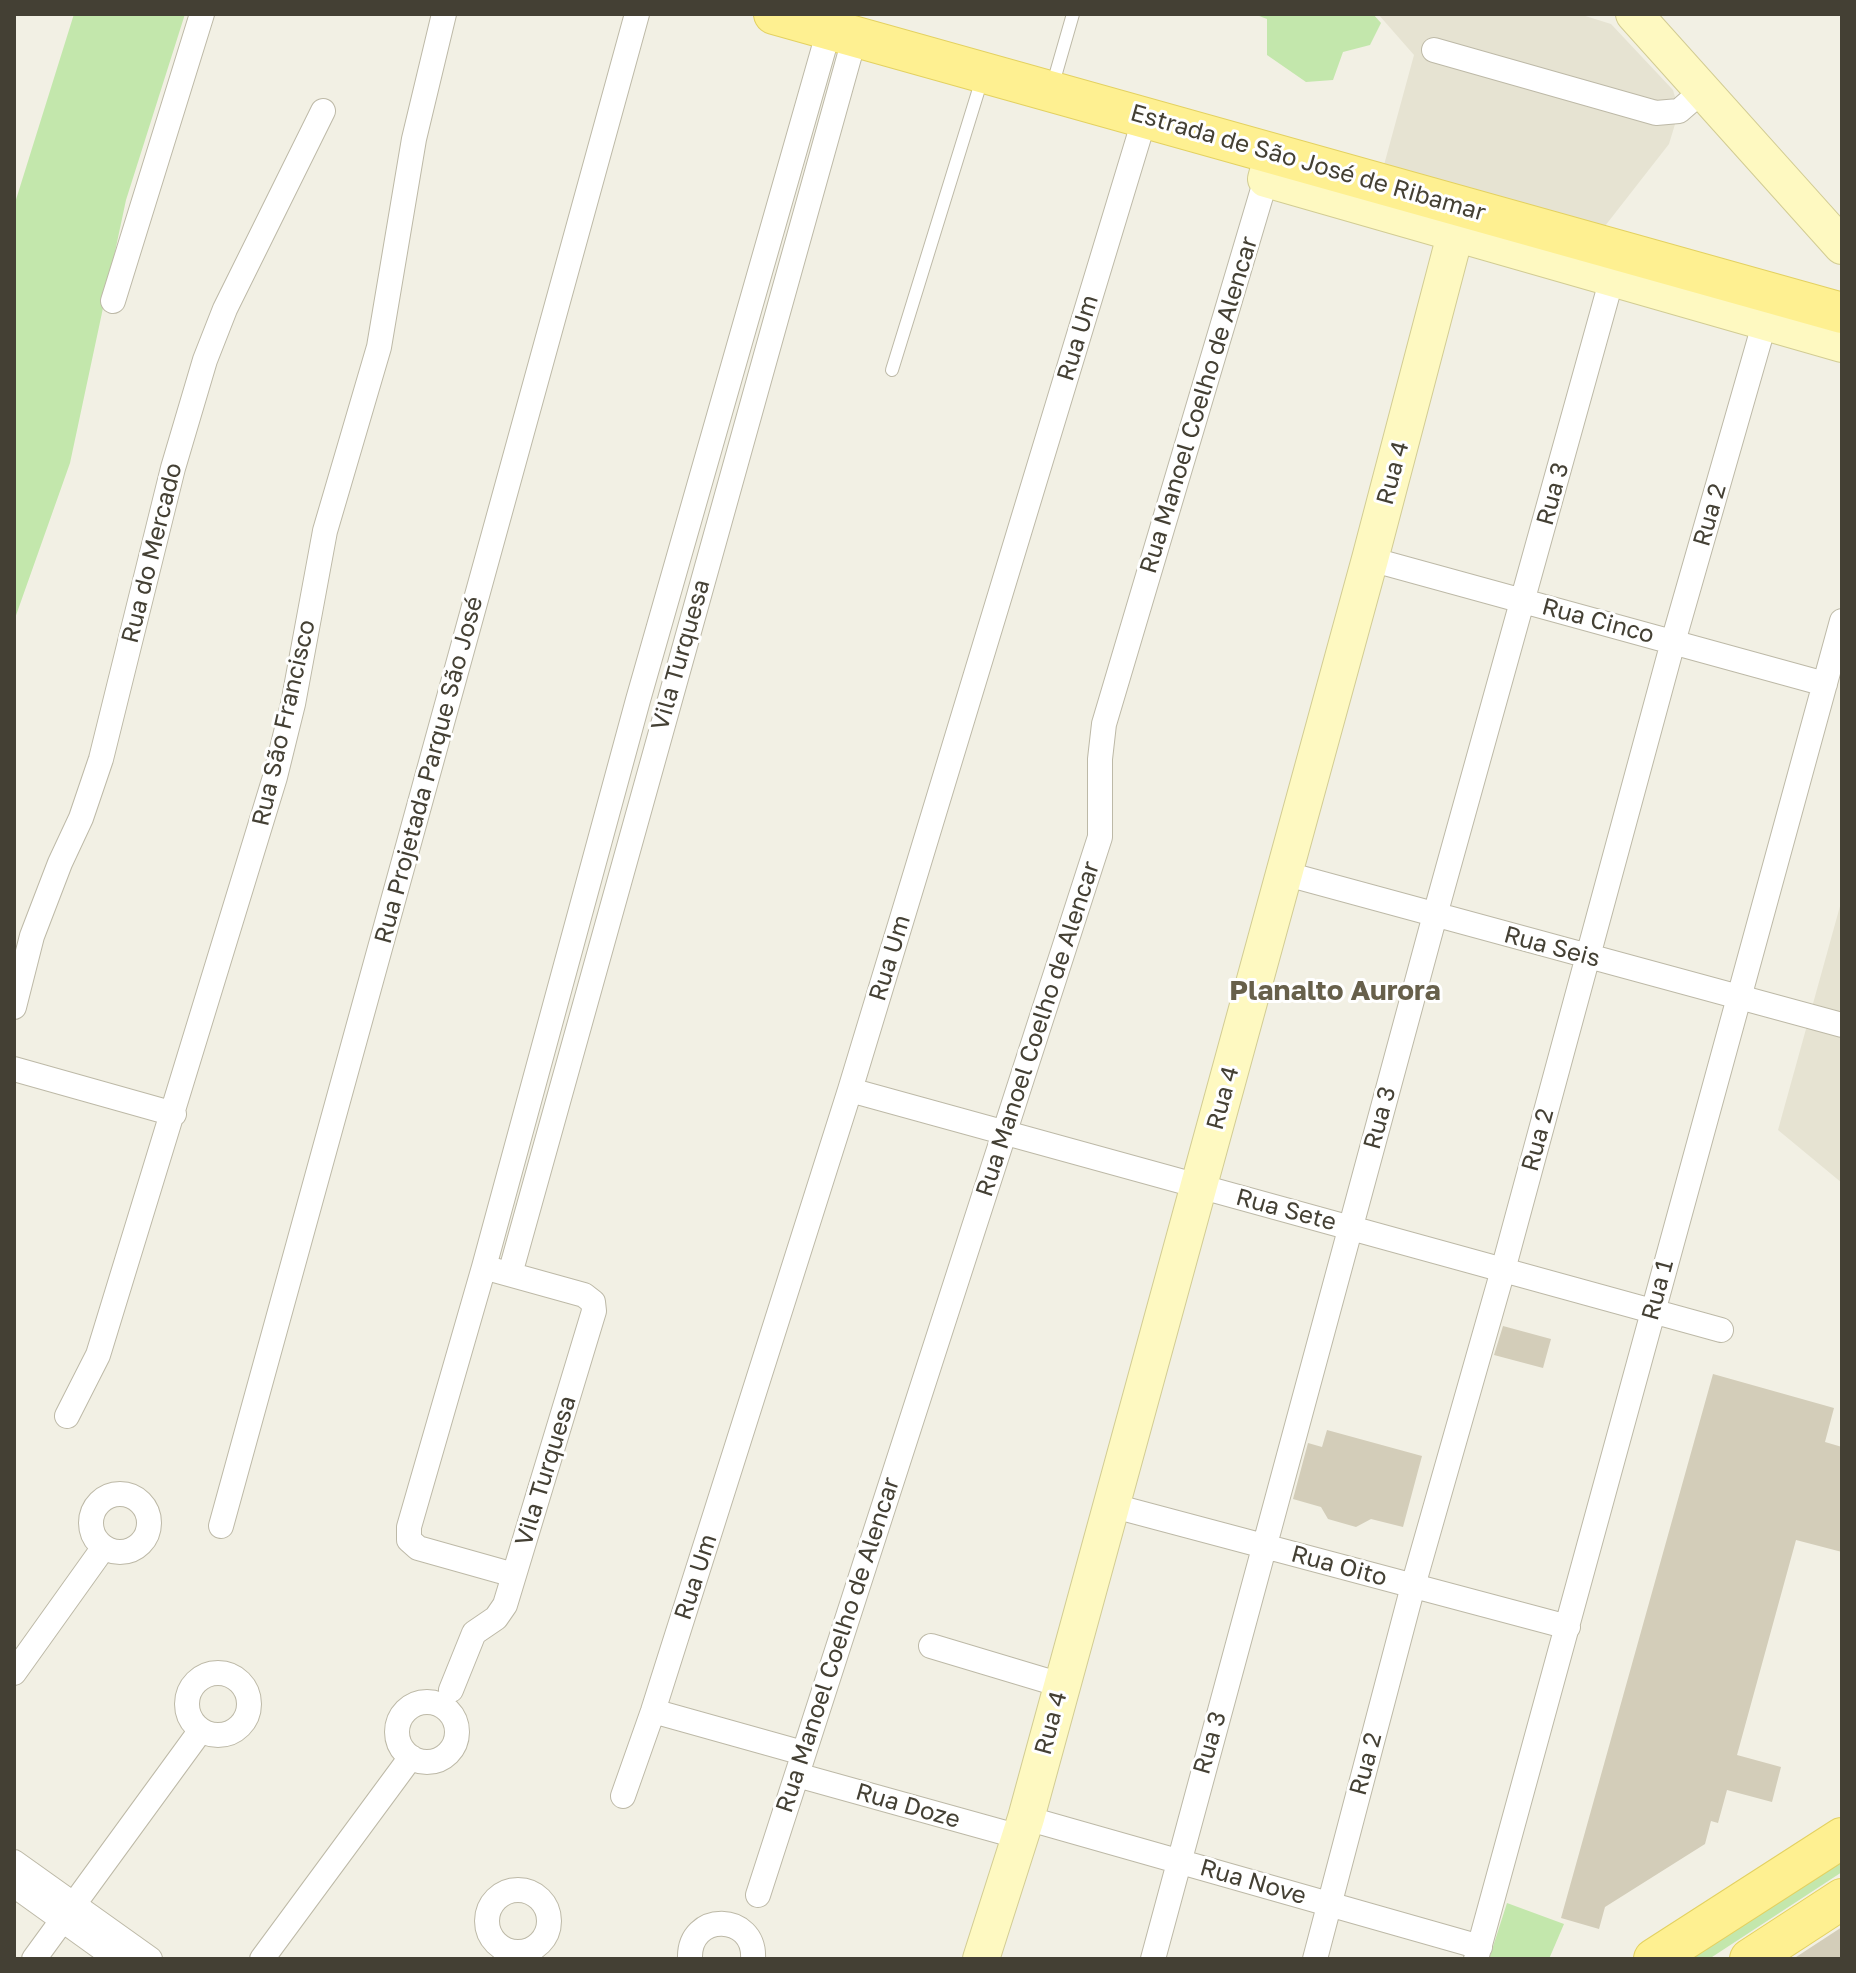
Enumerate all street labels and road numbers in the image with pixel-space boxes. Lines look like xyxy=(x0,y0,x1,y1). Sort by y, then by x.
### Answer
street label: Estrada de São José de Ribamar xyxy=(1127,98,1489,228)
street label: Rua Manoel Coelho de Alencar xyxy=(1134,233,1264,577)
street label: Rua Um xyxy=(1051,291,1105,385)
street label: Rua 4 xyxy=(1371,438,1415,508)
street label: Rua 3 xyxy=(1531,459,1575,529)
street label: Rua do Mercado xyxy=(116,460,188,646)
street label: Rua 2 xyxy=(1687,480,1733,550)
street label: Vila Turquesa xyxy=(646,576,716,734)
street label: Rua Cinco xyxy=(1539,592,1657,650)
street label: Rua Projetada Parque São José xyxy=(369,593,489,947)
street label: Rua São Francisco xyxy=(246,617,322,829)
street label: Rua Manoel Coelho de Alencar xyxy=(970,858,1106,1200)
street label: Rua Um xyxy=(863,911,917,1005)
street label: Rua Seis xyxy=(1501,920,1603,974)
street label: Rua 4 xyxy=(1201,1063,1245,1133)
street label: Rua 3 xyxy=(1358,1083,1402,1153)
street label: Rua 2 xyxy=(1516,1105,1560,1175)
street label: Rua Sete xyxy=(1233,1183,1339,1237)
street label: Rua 1 xyxy=(1636,1257,1680,1323)
street label: Vila Turquesa xyxy=(509,1392,583,1550)
street label: Rua Manoel Coelho de Alencar xyxy=(770,1474,906,1816)
street label: Rua Um xyxy=(669,1530,723,1624)
street label: Rua Oito xyxy=(1288,1539,1390,1593)
street label: Rua 4 xyxy=(1029,1688,1073,1758)
street label: Rua 3 xyxy=(1187,1708,1233,1778)
street label: Rua 2 xyxy=(1344,1729,1388,1799)
street label: Rua Doze xyxy=(852,1777,964,1835)
street label: Rua Nove xyxy=(1197,1853,1309,1911)

